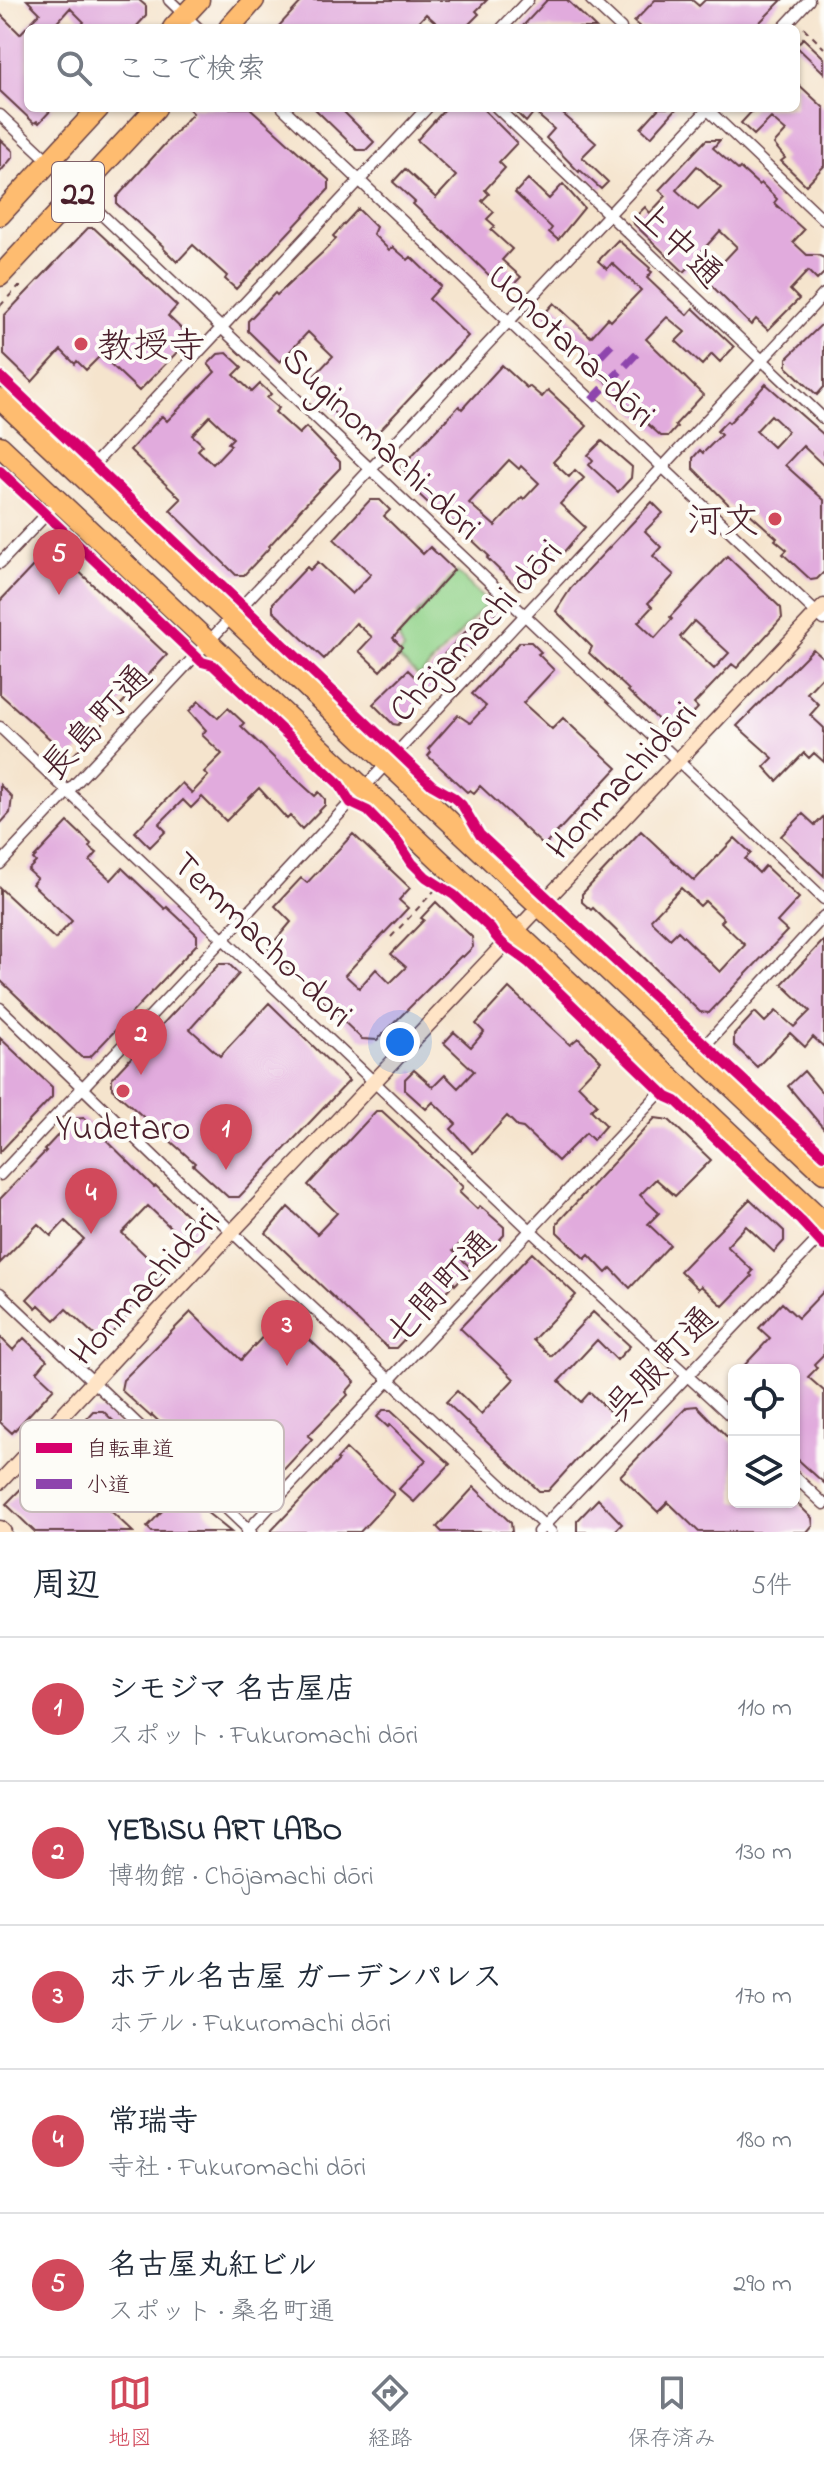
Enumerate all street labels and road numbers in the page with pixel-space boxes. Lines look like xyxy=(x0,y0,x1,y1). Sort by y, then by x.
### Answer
road number: 22 xyxy=(52,162,104,222)
street label: 上中通 xyxy=(620,190,734,303)
street label: Uonotana-dōri xyxy=(474,253,666,442)
street label: Suginomachi-dōri xyxy=(268,336,492,555)
street label: Chōjamachi dōri xyxy=(378,528,576,736)
street label: 長島町通 xyxy=(30,653,167,795)
street label: Honmachidōri xyxy=(535,691,711,874)
street label: Temmacho-dori xyxy=(158,841,363,1042)
street label: Honmachidōri xyxy=(58,1197,234,1380)
street label: 七間町通 xyxy=(374,1219,511,1361)
street label: 呉服町通 xyxy=(594,1295,732,1435)

